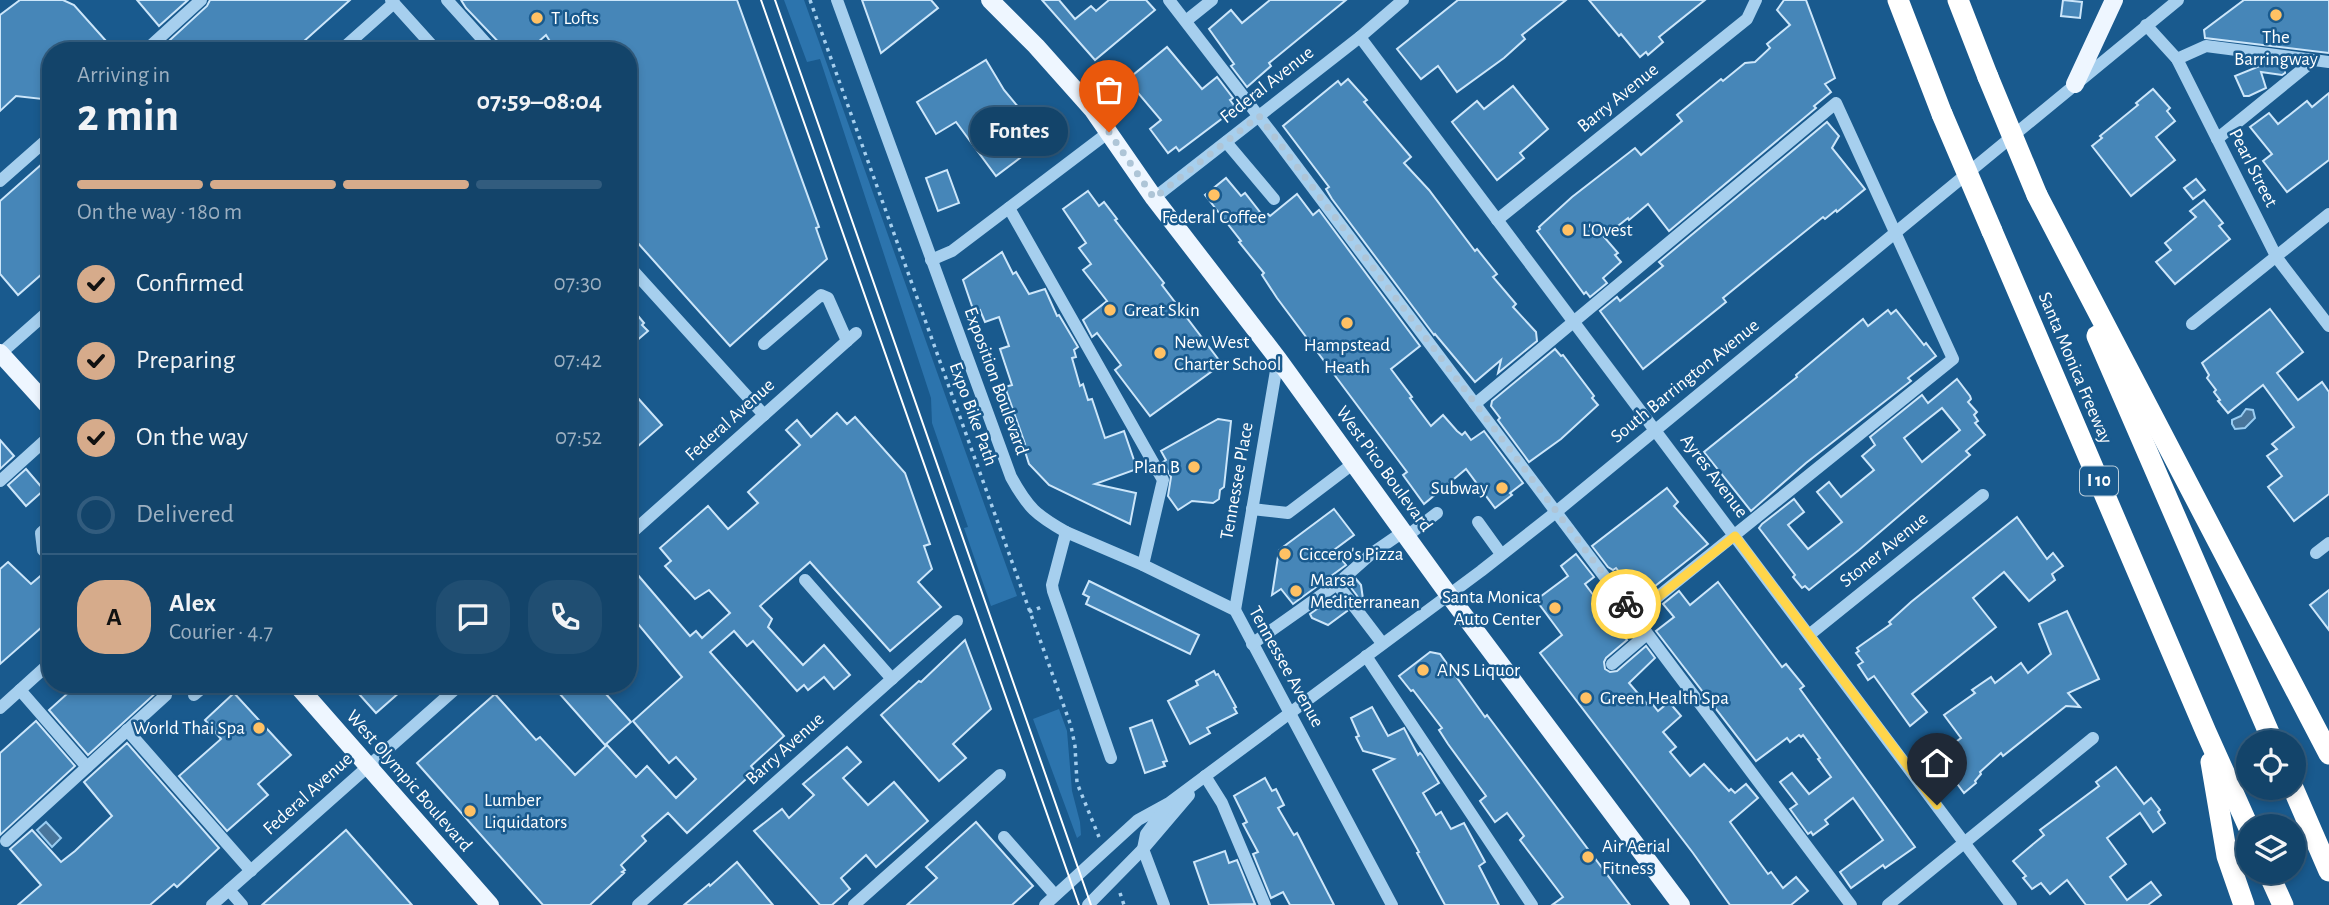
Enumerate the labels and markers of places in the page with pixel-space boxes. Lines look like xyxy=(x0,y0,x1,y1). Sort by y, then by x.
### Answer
marker: The Barringway xyxy=(2268,7,2284,23)
place label: T Lofts xyxy=(551,9,599,28)
marker: T Lofts xyxy=(529,10,545,26)
place label: The Barringway xyxy=(2234,28,2318,69)
pin xyxy=(1079,60,1139,132)
callout: Fontes xyxy=(969,108,1067,156)
marker: Federal Coffee xyxy=(1206,187,1222,203)
place label: Federal Coffee xyxy=(1162,208,1266,227)
place label: L'Ovest xyxy=(1582,221,1633,240)
marker: L'Ovest xyxy=(1560,222,1576,238)
place label: Great Skin xyxy=(1124,301,1200,320)
marker: Great Skin xyxy=(1102,302,1118,318)
marker: Hampstead Heath xyxy=(1339,315,1355,331)
place label: New West Charter School xyxy=(1174,333,1281,374)
place label: Hampstead Heath xyxy=(1304,336,1390,377)
marker: New West Charter School xyxy=(1152,345,1168,361)
place label: Plan B xyxy=(1134,458,1180,477)
marker: Plan B xyxy=(1186,459,1202,475)
place label: Subway xyxy=(1431,479,1488,498)
marker: Subway xyxy=(1494,480,1510,496)
place label: Ciccero's Pizza xyxy=(1299,545,1404,564)
marker: Ciccero's Pizza xyxy=(1277,546,1293,562)
place label: Marsa Mediterranean xyxy=(1310,571,1420,612)
marker: Marsa Mediterranean xyxy=(1288,583,1304,599)
place label: Santa Monica Auto Center xyxy=(1442,588,1541,629)
marker: Santa Monica Auto Center xyxy=(1547,600,1563,616)
place label: ANS Liquor xyxy=(1437,661,1520,680)
marker: ANS Liquor xyxy=(1415,662,1431,678)
place label: Green Health Spa xyxy=(1600,689,1729,708)
marker: Green Health Spa xyxy=(1578,690,1594,706)
place label: World Thai Spa xyxy=(133,719,245,738)
marker: World Thai Spa xyxy=(251,720,267,736)
pin xyxy=(1907,733,1967,805)
place label: Lumber Liquidators xyxy=(484,791,567,832)
marker: Lumber Liquidators xyxy=(462,803,478,819)
place label: Air Aerial Fitness xyxy=(1602,837,1670,878)
marker: Air Aerial Fitness xyxy=(1580,849,1596,865)

